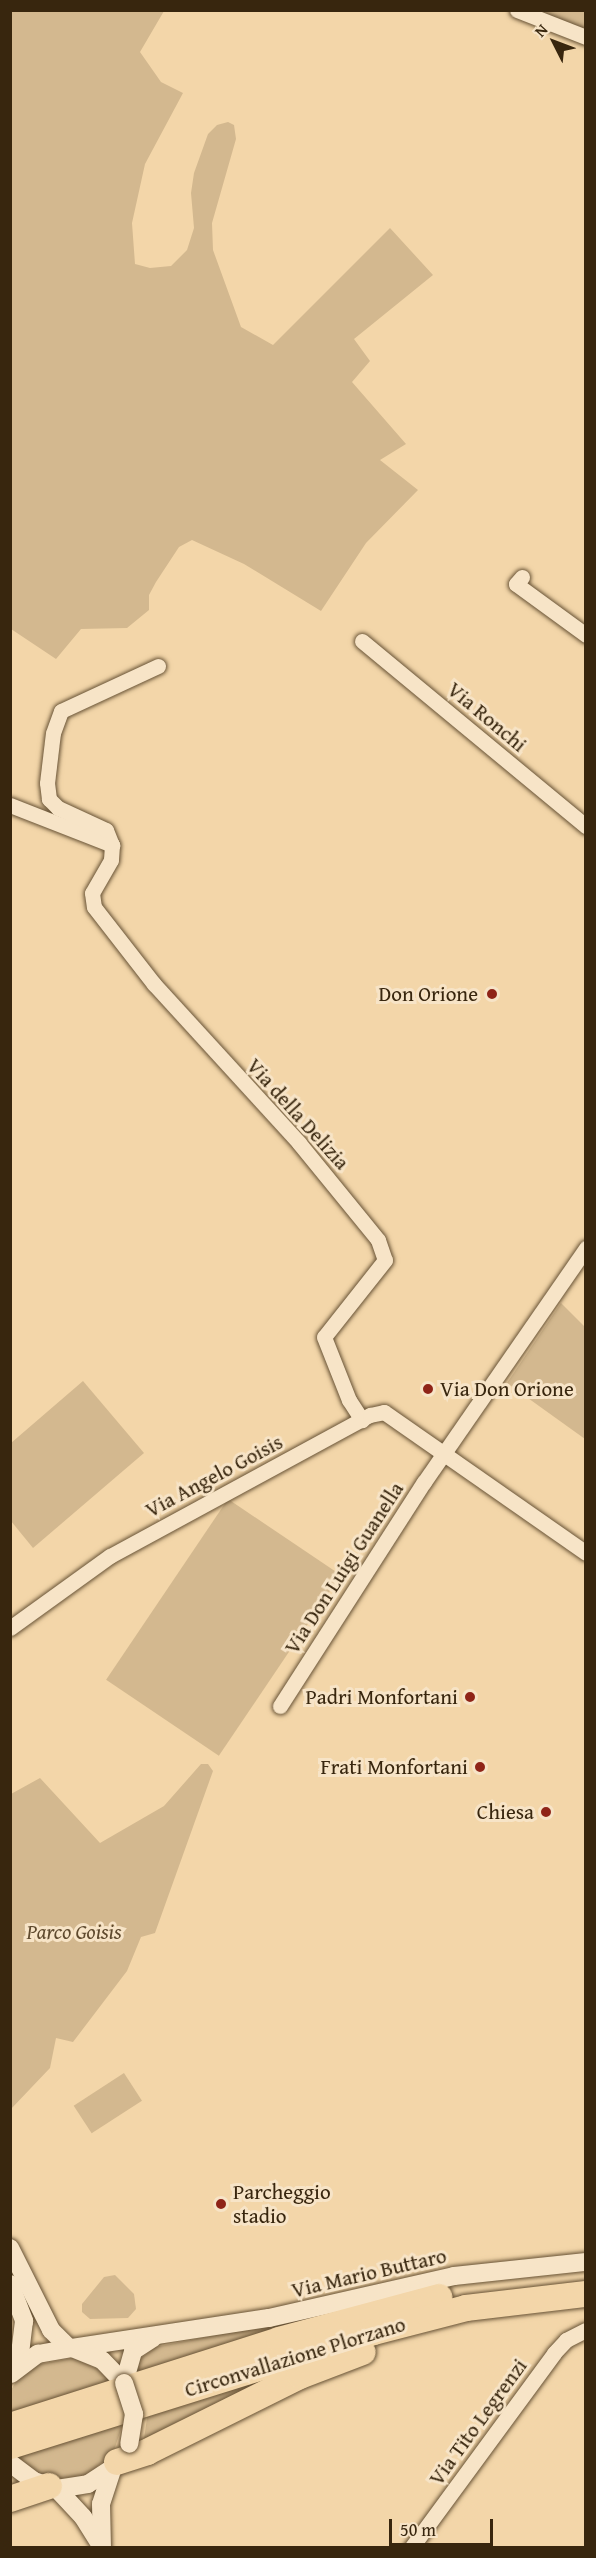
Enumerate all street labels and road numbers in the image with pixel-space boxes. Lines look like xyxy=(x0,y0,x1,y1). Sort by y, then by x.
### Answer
street label: Via Ronchi xyxy=(442,677,532,757)
street label: Via della Delizia xyxy=(241,1053,355,1175)
street label: Via Angelo Goisis xyxy=(141,1429,287,1523)
street label: Via Don Luigi Guanella xyxy=(279,1477,409,1659)
street label: Via Mario Buttaro xyxy=(289,2243,449,2303)
street label: Circonvallazione Plorzano xyxy=(182,2311,408,2403)
street label: Via Tito Legrenzi xyxy=(424,2354,532,2490)

